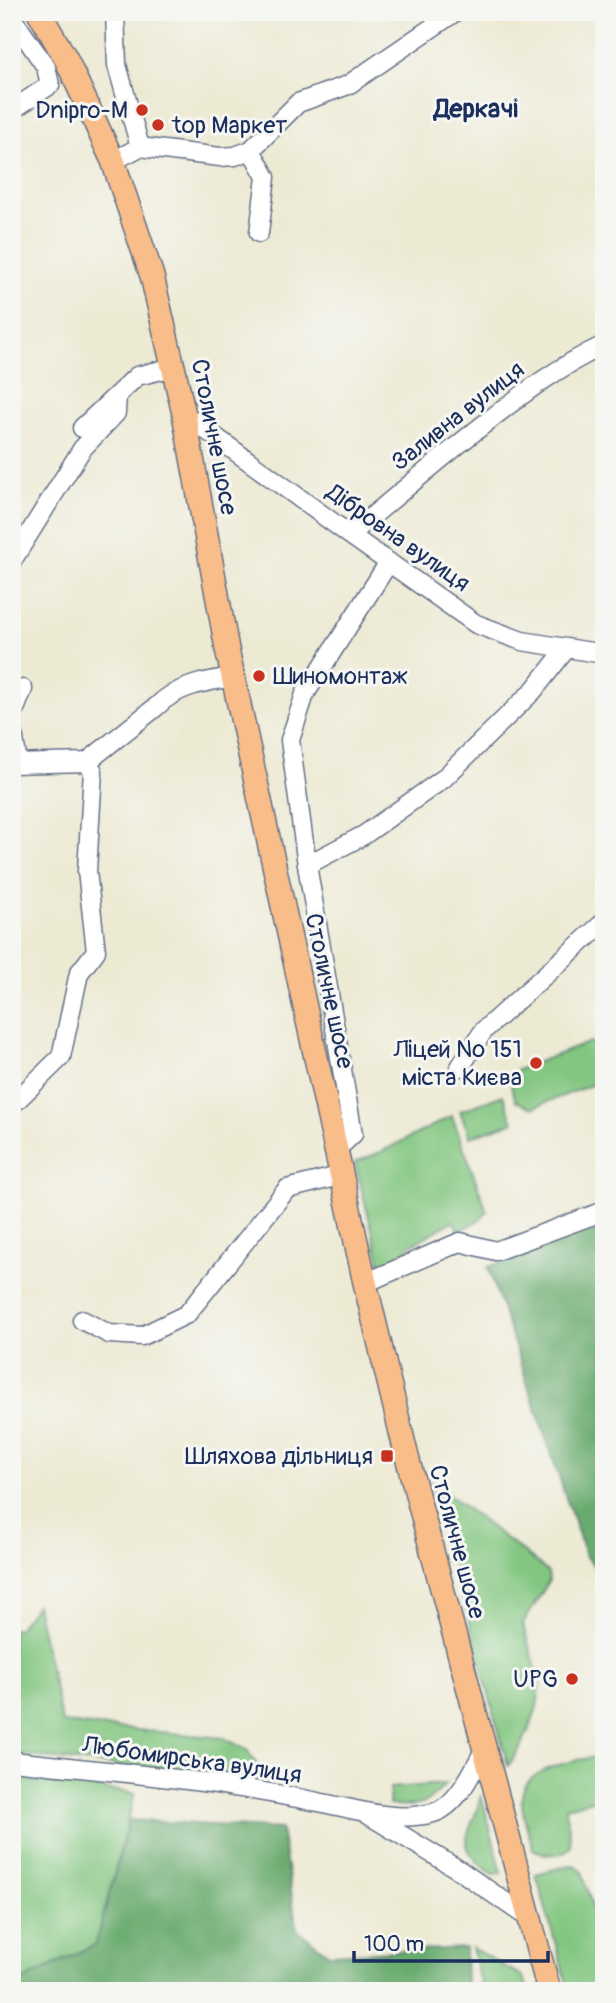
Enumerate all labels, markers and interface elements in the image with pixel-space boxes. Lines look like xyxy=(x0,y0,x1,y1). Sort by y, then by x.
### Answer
district label: Деркачі xyxy=(432,93,518,125)
place label: Dnipro-M xyxy=(35,96,128,125)
marker: Dnipro-M xyxy=(134,102,150,118)
place label: top Маркет xyxy=(171,111,287,140)
marker: top Маркет xyxy=(150,117,166,133)
street label: Заливна вулиця xyxy=(386,355,530,477)
street label: Столичне шосе xyxy=(185,357,243,518)
street label: Дібровна вулиця xyxy=(320,477,475,598)
place label: Шиномонтаж xyxy=(273,662,408,691)
marker: Шиномонтаж xyxy=(251,668,267,684)
street label: Столичне шосе xyxy=(298,911,360,1071)
place label: Ліцей № 151 міста Києва xyxy=(393,1035,522,1092)
marker: Ліцей № 151 міста Києва xyxy=(528,1055,544,1071)
place label: Шляхова дільниця xyxy=(185,1442,373,1471)
marker: Шляхова дільниця xyxy=(379,1448,395,1464)
street label: Столичне шосе xyxy=(423,1462,492,1622)
place label: UPG xyxy=(513,1665,558,1694)
marker: UPG xyxy=(564,1671,580,1687)
street label: Любомирська вулиця xyxy=(79,1730,304,1790)
scale bar xyxy=(354,1919,548,1963)
text: 100 m xyxy=(364,1931,424,1958)

